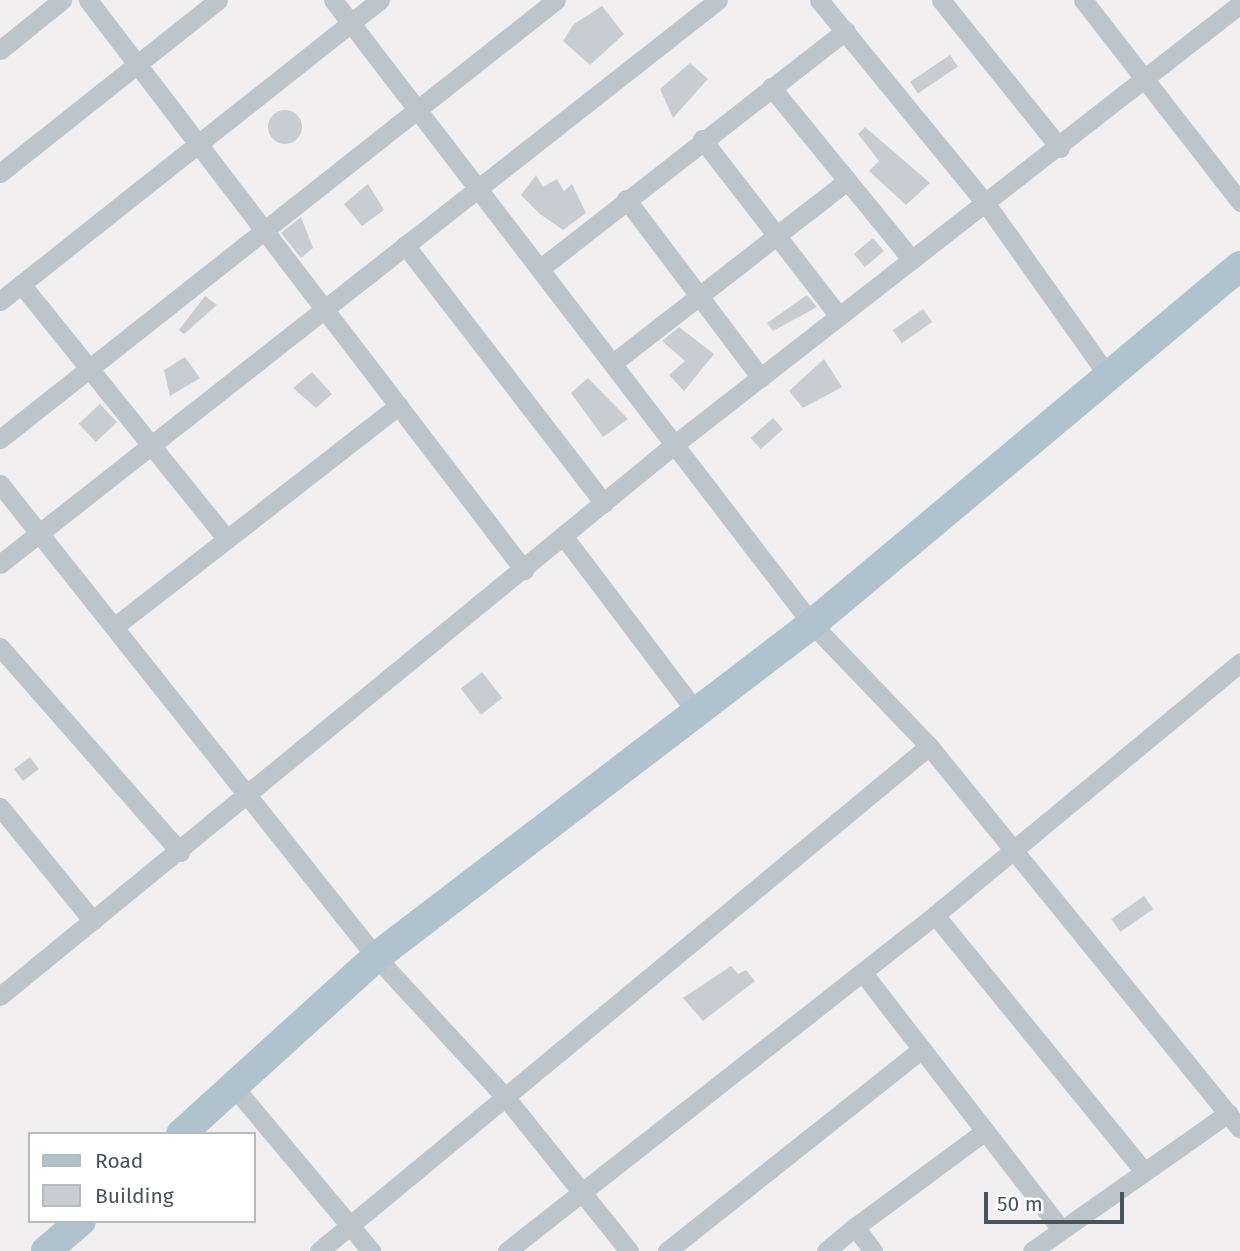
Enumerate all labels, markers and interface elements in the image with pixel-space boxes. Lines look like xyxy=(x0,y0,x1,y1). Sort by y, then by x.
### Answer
legend xyxy=(28,1132,256,1223)
text: Road xyxy=(95,1148,143,1174)
scale bar xyxy=(988,1178,1128,1222)
text: Building xyxy=(95,1183,174,1209)
text: 50 m xyxy=(997,1191,1043,1217)

